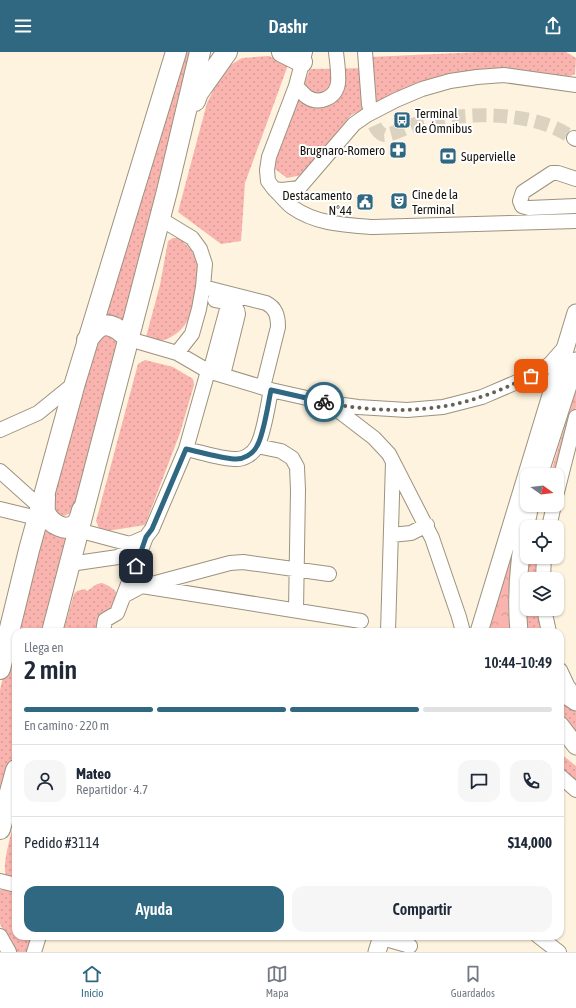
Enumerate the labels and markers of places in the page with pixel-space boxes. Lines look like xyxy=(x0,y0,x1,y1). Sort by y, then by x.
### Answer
place label: Terminal de Ómnibus xyxy=(415,106,473,136)
bus stop icon: Terminal de Ómnibus xyxy=(392,110,412,130)
pharmacy icon: Brugnaro-Romero xyxy=(388,140,408,160)
place label: Brugnaro-Romero xyxy=(300,143,385,158)
bank icon: Supervielle xyxy=(438,146,458,166)
place label: Supervielle xyxy=(461,149,516,164)
place label: Cine de la Terminal xyxy=(412,187,458,217)
place label: Destacamento N°44 xyxy=(282,188,352,218)
theatre icon: Cine de la Terminal xyxy=(389,191,409,211)
public building icon: Destacamento N°44 xyxy=(355,192,375,212)
pin xyxy=(514,359,548,393)
pin xyxy=(119,549,153,583)

